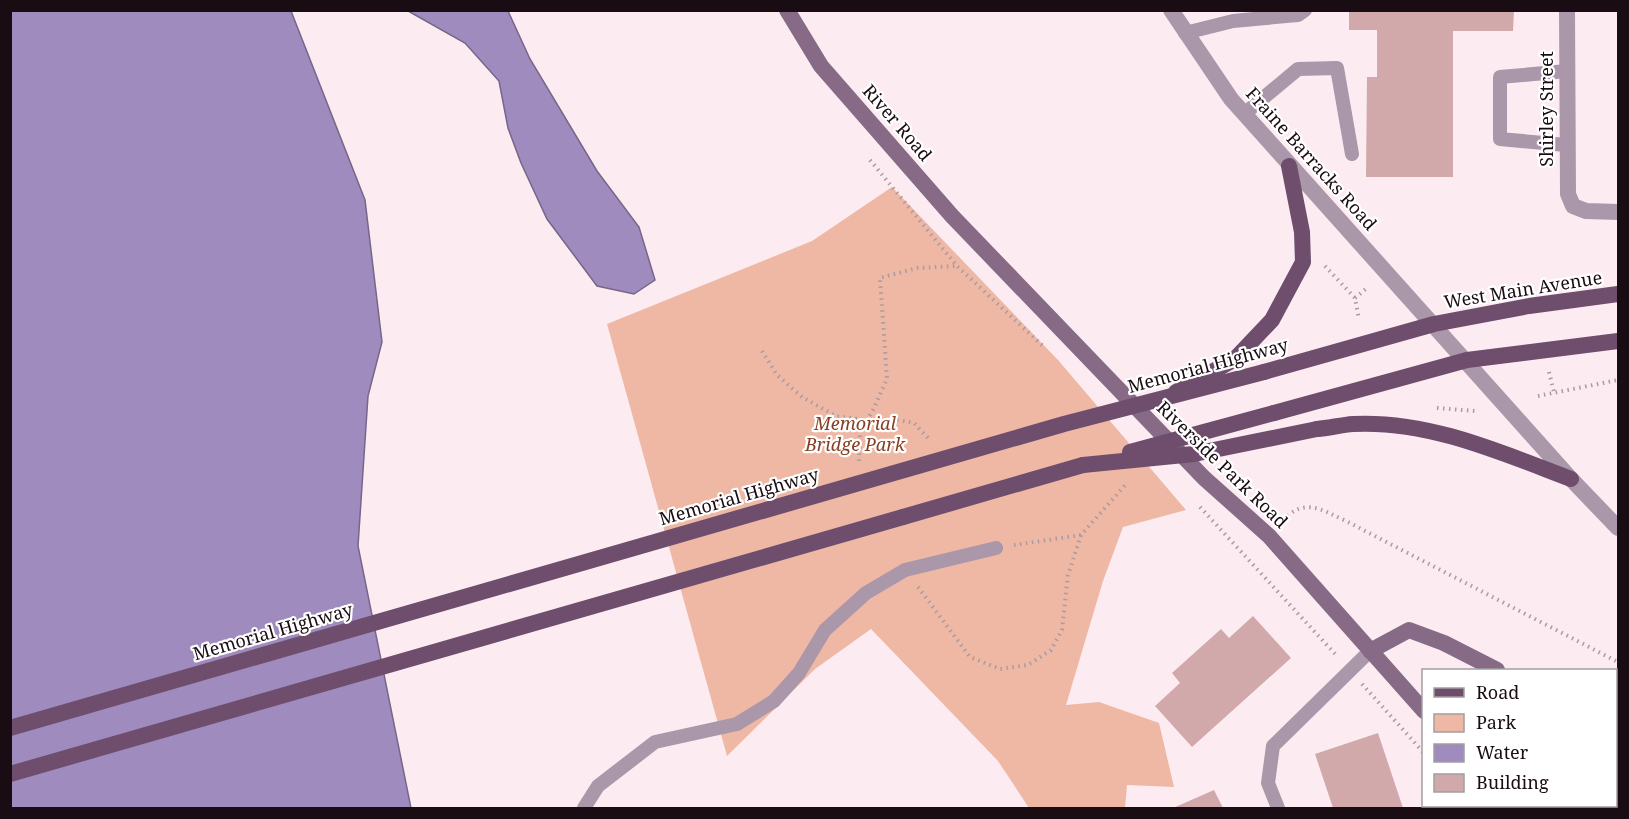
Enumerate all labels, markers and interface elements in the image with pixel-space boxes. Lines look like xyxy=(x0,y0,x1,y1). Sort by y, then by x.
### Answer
street label: Shirley Street xyxy=(1534,51,1558,167)
street label: River Road xyxy=(858,79,938,166)
street label: Fraine Barracks Road xyxy=(1241,82,1382,235)
street label: West Main Avenue xyxy=(1442,265,1604,313)
street label: Memorial Highway xyxy=(1125,332,1291,398)
street label: Riverside Park Road xyxy=(1152,395,1293,533)
park label: Memorial Bridge Park xyxy=(804,411,906,456)
street label: Memorial Highway xyxy=(656,462,822,530)
street label: Memorial Highway xyxy=(190,597,356,665)
legend xyxy=(1422,669,1617,807)
text: Road xyxy=(1476,680,1519,704)
text: Park xyxy=(1476,710,1516,734)
text: Water xyxy=(1476,740,1529,764)
text: Building xyxy=(1476,770,1549,794)

